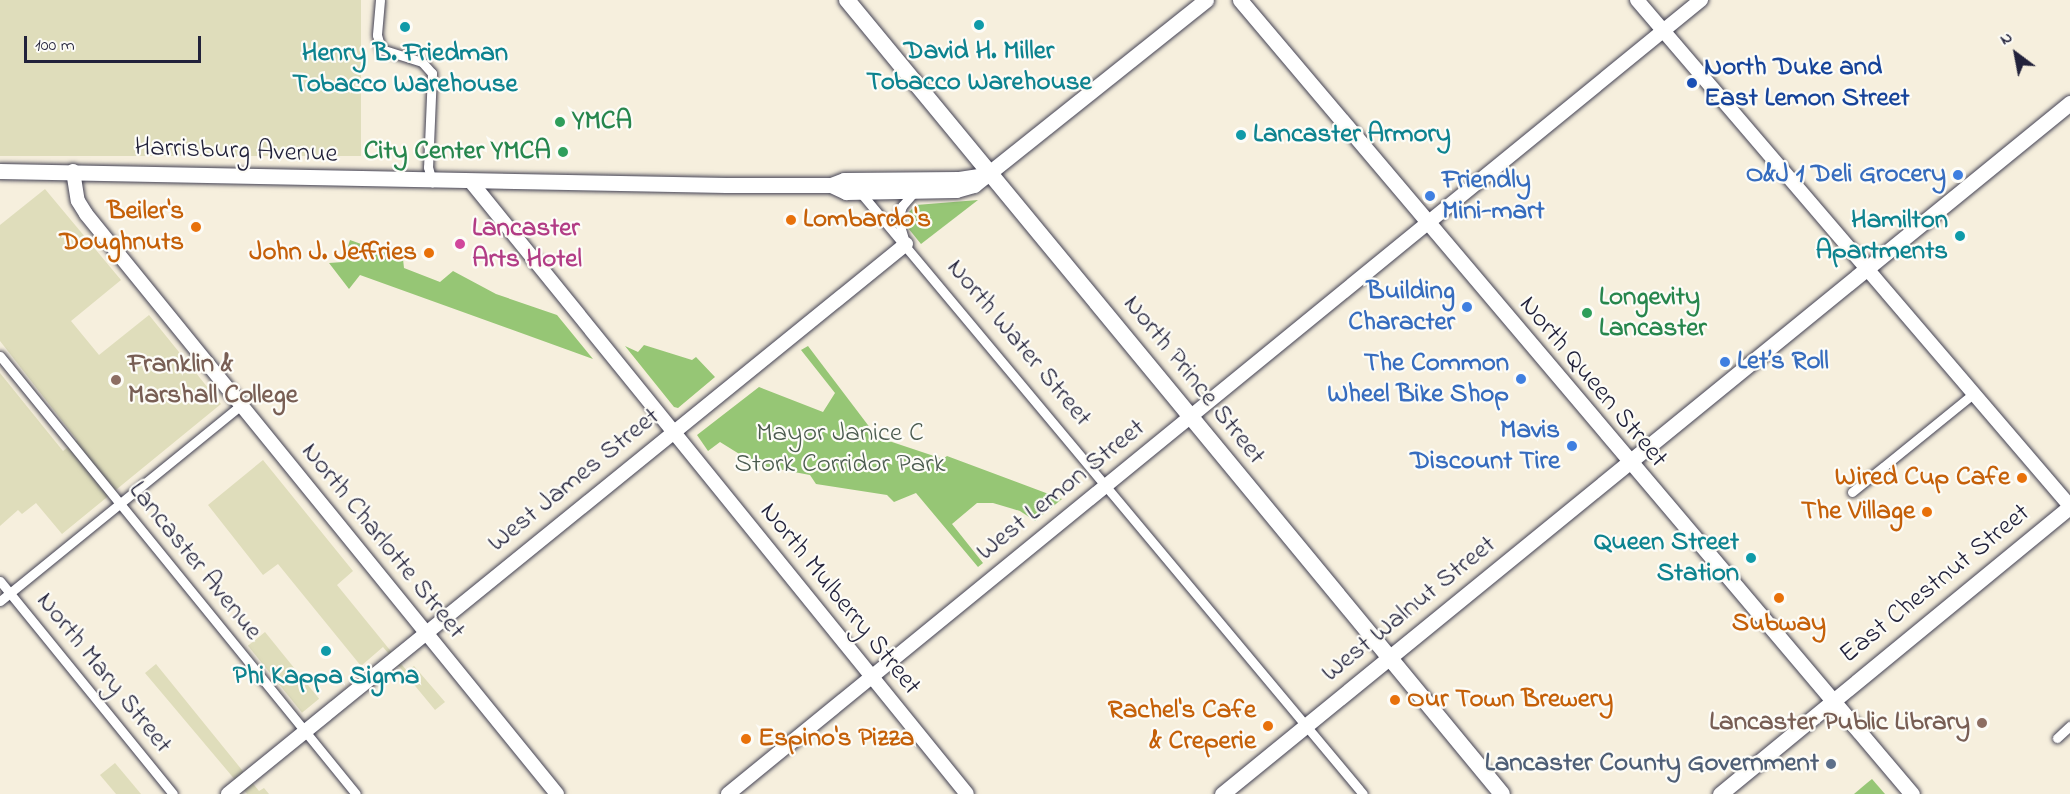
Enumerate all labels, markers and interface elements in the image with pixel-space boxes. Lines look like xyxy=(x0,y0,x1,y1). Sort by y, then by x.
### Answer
marker: David H. Miller Tobacco Warehouse xyxy=(972,18,986,32)
marker: Henry B. Friedman Tobacco Warehouse xyxy=(398,20,412,34)
scale bar xyxy=(27,24,204,62)
north arrow xyxy=(1986,24,2046,84)
text: N xyxy=(1996,26,2017,52)
text: 100 m xyxy=(35,33,75,59)
place label: David H. Miller Tobacco Warehouse xyxy=(866,35,1092,98)
place label: Henry B. Friedman Tobacco Warehouse xyxy=(292,37,518,100)
place label: North Duke and East Lemon Street xyxy=(1704,51,1910,114)
marker: North Duke and East Lemon Street xyxy=(1685,76,1699,90)
place label: YMCA xyxy=(572,106,632,138)
marker: YMCA xyxy=(553,115,567,129)
place label: Lancaster Armory xyxy=(1253,119,1451,151)
marker: Lancaster Armory xyxy=(1234,128,1248,142)
street label: Harrisburg Avenue xyxy=(134,131,338,171)
place label: City Center YMCA xyxy=(364,136,551,168)
marker: City Center YMCA xyxy=(556,145,570,159)
place label: O&J 1 Deli Grocery xyxy=(1746,159,1946,191)
place label: Friendly Mini-mart xyxy=(1442,164,1545,227)
marker: O&J 1 Deli Grocery xyxy=(1951,168,1965,182)
marker: Friendly Mini-mart xyxy=(1423,189,1437,203)
place label: Beiler's Doughnuts xyxy=(59,195,184,258)
place label: Lombardo's xyxy=(803,204,931,236)
place label: Hamilton Apartments xyxy=(1815,204,1948,267)
place label: Lancaster Arts Hotel xyxy=(472,212,582,275)
marker: Lombardo's xyxy=(784,213,798,227)
marker: Beiler's Doughnuts xyxy=(189,220,203,234)
marker: Hamilton Apartments xyxy=(1953,229,1967,243)
place label: John J. Jeffries xyxy=(249,237,417,269)
marker: Lancaster Arts Hotel xyxy=(453,237,467,251)
marker: John J. Jeffries xyxy=(422,246,436,260)
street label: North Water Street xyxy=(939,252,1099,434)
place label: Building Character xyxy=(1348,275,1455,338)
place label: Longevity Lancaster xyxy=(1599,281,1707,344)
street label: North Prince Street xyxy=(1116,289,1272,471)
street label: North Queen Street xyxy=(1512,290,1674,474)
marker: Building Character xyxy=(1460,300,1474,314)
marker: Longevity Lancaster xyxy=(1580,306,1594,320)
place label: Let’s Roll xyxy=(1737,346,1829,378)
place label: The Common Wheel Bike Shop xyxy=(1327,347,1509,410)
place label: Franklin & Marshall College xyxy=(128,348,298,411)
marker: Let’s Roll xyxy=(1718,355,1732,369)
marker: The Common Wheel Bike Shop xyxy=(1514,372,1528,386)
marker: Franklin & Marshall College xyxy=(109,373,123,387)
street label: West James Street xyxy=(481,401,667,559)
street label: West Lemon Street xyxy=(970,412,1152,568)
place label: Mavis Discount Tire xyxy=(1410,414,1560,477)
park label: Mayor Janice C Stork Corridor Park xyxy=(735,417,945,480)
street label: North Charlotte Street xyxy=(294,436,472,646)
marker: Mavis Discount Tire xyxy=(1565,439,1579,453)
place label: Wired Cup Cafe xyxy=(1835,462,2010,494)
marker: Wired Cup Cafe xyxy=(2015,471,2029,485)
street label: Lancaster Avenue xyxy=(121,475,269,647)
street label: North Mulberry Street xyxy=(752,496,928,702)
place label: The Village xyxy=(1801,496,1915,528)
street label: East Chestnut Street xyxy=(1833,497,2037,671)
marker: The Village xyxy=(1920,505,1934,519)
place label: Queen Street Station xyxy=(1594,526,1739,589)
street label: West Walnut Street xyxy=(1315,529,1503,689)
marker: Queen Street Station xyxy=(1744,551,1758,565)
street label: North Mary Street xyxy=(29,586,179,760)
marker: Subway xyxy=(1772,591,1786,605)
place label: Subway xyxy=(1732,608,1826,640)
marker: Phi Kappa Sigma xyxy=(319,644,333,658)
place label: Phi Kappa Sigma xyxy=(233,661,419,693)
place label: Our Town Brewery xyxy=(1407,684,1613,716)
marker: Our Town Brewery xyxy=(1388,693,1402,707)
place label: Rachel's Cafe & Creperie xyxy=(1108,694,1256,757)
place label: Lancaster Public Library xyxy=(1709,707,1970,739)
marker: Lancaster Public Library xyxy=(1975,716,1989,730)
marker: Rachel's Cafe & Creperie xyxy=(1261,719,1275,733)
place label: Espino's Pizza xyxy=(758,723,914,755)
marker: Espino's Pizza xyxy=(739,732,753,746)
place label: Lancaster County Government xyxy=(1485,748,1819,780)
marker: Lancaster County Government xyxy=(1824,757,1838,771)

